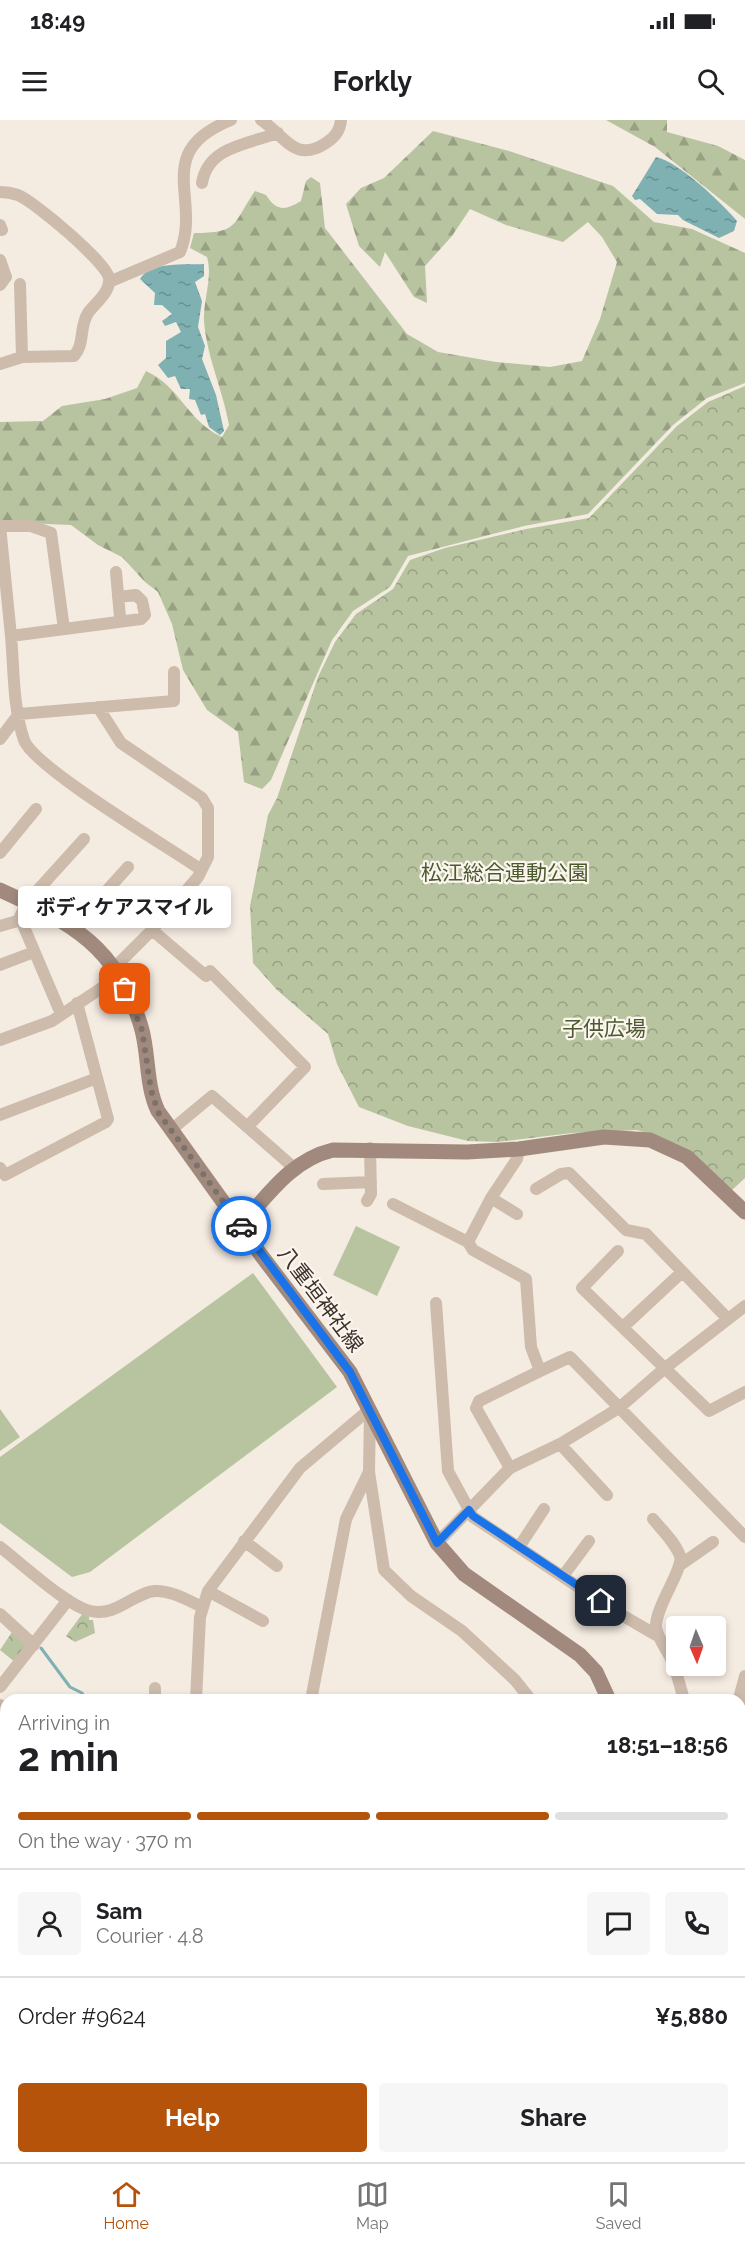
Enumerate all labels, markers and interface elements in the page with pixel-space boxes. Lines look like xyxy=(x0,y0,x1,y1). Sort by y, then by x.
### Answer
text: 18:49 xyxy=(30,8,85,34)
icon: menu xyxy=(18,65,51,98)
icon: search xyxy=(694,65,727,98)
text: Forkly xyxy=(333,66,412,97)
park label: 松江総合運動公園 xyxy=(421,860,589,885)
callout: ボディケアスマイル xyxy=(18,887,231,929)
text: ボディケアスマイル xyxy=(36,895,214,919)
pin xyxy=(99,963,150,1014)
icon: bag xyxy=(108,972,141,1005)
park label: 子供広場 xyxy=(562,1016,646,1041)
courier xyxy=(211,1196,271,1256)
icon: car xyxy=(225,1210,258,1243)
street label: 八重垣神社線 xyxy=(273,1241,369,1357)
pin xyxy=(575,1575,626,1626)
icon: home xyxy=(584,1584,617,1617)
north arrow xyxy=(666,1616,726,1676)
map controls xyxy=(666,1616,726,1676)
text: Arriving in xyxy=(18,1711,110,1735)
text: 18:51–18:56 xyxy=(607,1732,728,1758)
text: 2 min xyxy=(18,1734,119,1780)
text: On the way · 370 m xyxy=(18,1829,192,1853)
button: person xyxy=(18,1892,81,1955)
button: chat xyxy=(587,1892,650,1955)
button: phone xyxy=(665,1892,728,1955)
text: Sam xyxy=(96,1898,143,1924)
text: Courier · 4.8 xyxy=(96,1924,204,1948)
text: Order #9624 xyxy=(18,2003,146,2029)
text: ¥5,880 xyxy=(655,2003,728,2029)
button: Help xyxy=(18,2083,367,2152)
button: Share xyxy=(379,2083,728,2152)
tab: Home xyxy=(103,2178,149,2233)
tab: Map xyxy=(356,2178,389,2233)
tab: Saved xyxy=(596,2178,641,2233)

